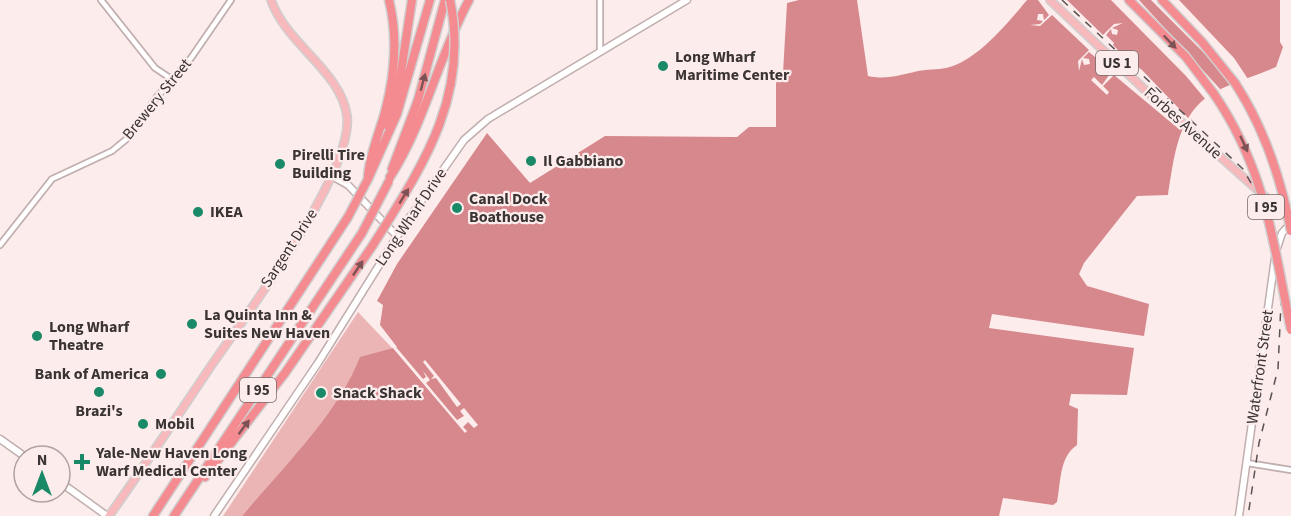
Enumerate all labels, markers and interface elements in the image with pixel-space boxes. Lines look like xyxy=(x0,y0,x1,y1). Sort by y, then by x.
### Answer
one-way arrow xyxy=(1163,34,1177,48)
place label: Long Wharf Maritime Center xyxy=(675,46,790,86)
road number: US 1 xyxy=(1096,51,1138,75)
street label: Brewery Street xyxy=(117,53,197,144)
marker: Long Wharf Maritime Center xyxy=(656,59,670,73)
one-way arrow xyxy=(418,73,428,92)
street label: Forbes Avenue xyxy=(1139,82,1227,164)
one-way arrow xyxy=(1239,136,1248,153)
place label: Pirelli Tire Building xyxy=(292,144,365,184)
place label: Il Gabbiano xyxy=(543,150,624,172)
marker: Il Gabbiano xyxy=(524,154,538,168)
marker: Pirelli Tire Building xyxy=(273,157,287,171)
street label: Long Wharf Drive xyxy=(370,164,452,270)
one-way arrow xyxy=(398,188,409,204)
place label: Canal Dock Boathouse xyxy=(469,188,548,228)
road number: I 95 xyxy=(1248,195,1284,219)
place label: IKEA xyxy=(210,201,243,223)
marker: Canal Dock Boathouse xyxy=(450,201,464,215)
street label: Sargent Drive xyxy=(255,204,323,292)
marker: IKEA xyxy=(191,205,205,219)
one-way arrow xyxy=(352,260,363,276)
place label: La Quinta Inn & Suites New Haven xyxy=(204,304,330,344)
street label: Waterfront Street xyxy=(1241,308,1279,425)
place label: Long Wharf Theatre xyxy=(49,316,130,356)
marker: La Quinta Inn & Suites New Haven xyxy=(185,317,199,331)
marker: Long Wharf Theatre xyxy=(30,329,44,343)
place label: Bank of America xyxy=(35,363,149,385)
marker: Bank of America xyxy=(154,367,168,381)
road number: I 95 xyxy=(240,378,276,402)
place label: Snack Shack xyxy=(333,382,422,404)
marker: Brazi's xyxy=(92,385,106,399)
marker: Snack Shack xyxy=(314,386,328,400)
place label: Brazi's xyxy=(75,400,123,422)
place label: Mobil xyxy=(155,413,195,435)
marker: Mobil xyxy=(136,417,150,431)
one-way arrow xyxy=(238,419,250,434)
place label: Yale-New Haven Long Warf Medical Center xyxy=(95,442,248,482)
north arrow xyxy=(12,444,72,504)
text: N xyxy=(37,449,47,471)
marker: Yale-New Haven Long Warf Medical Center xyxy=(73,453,91,471)

